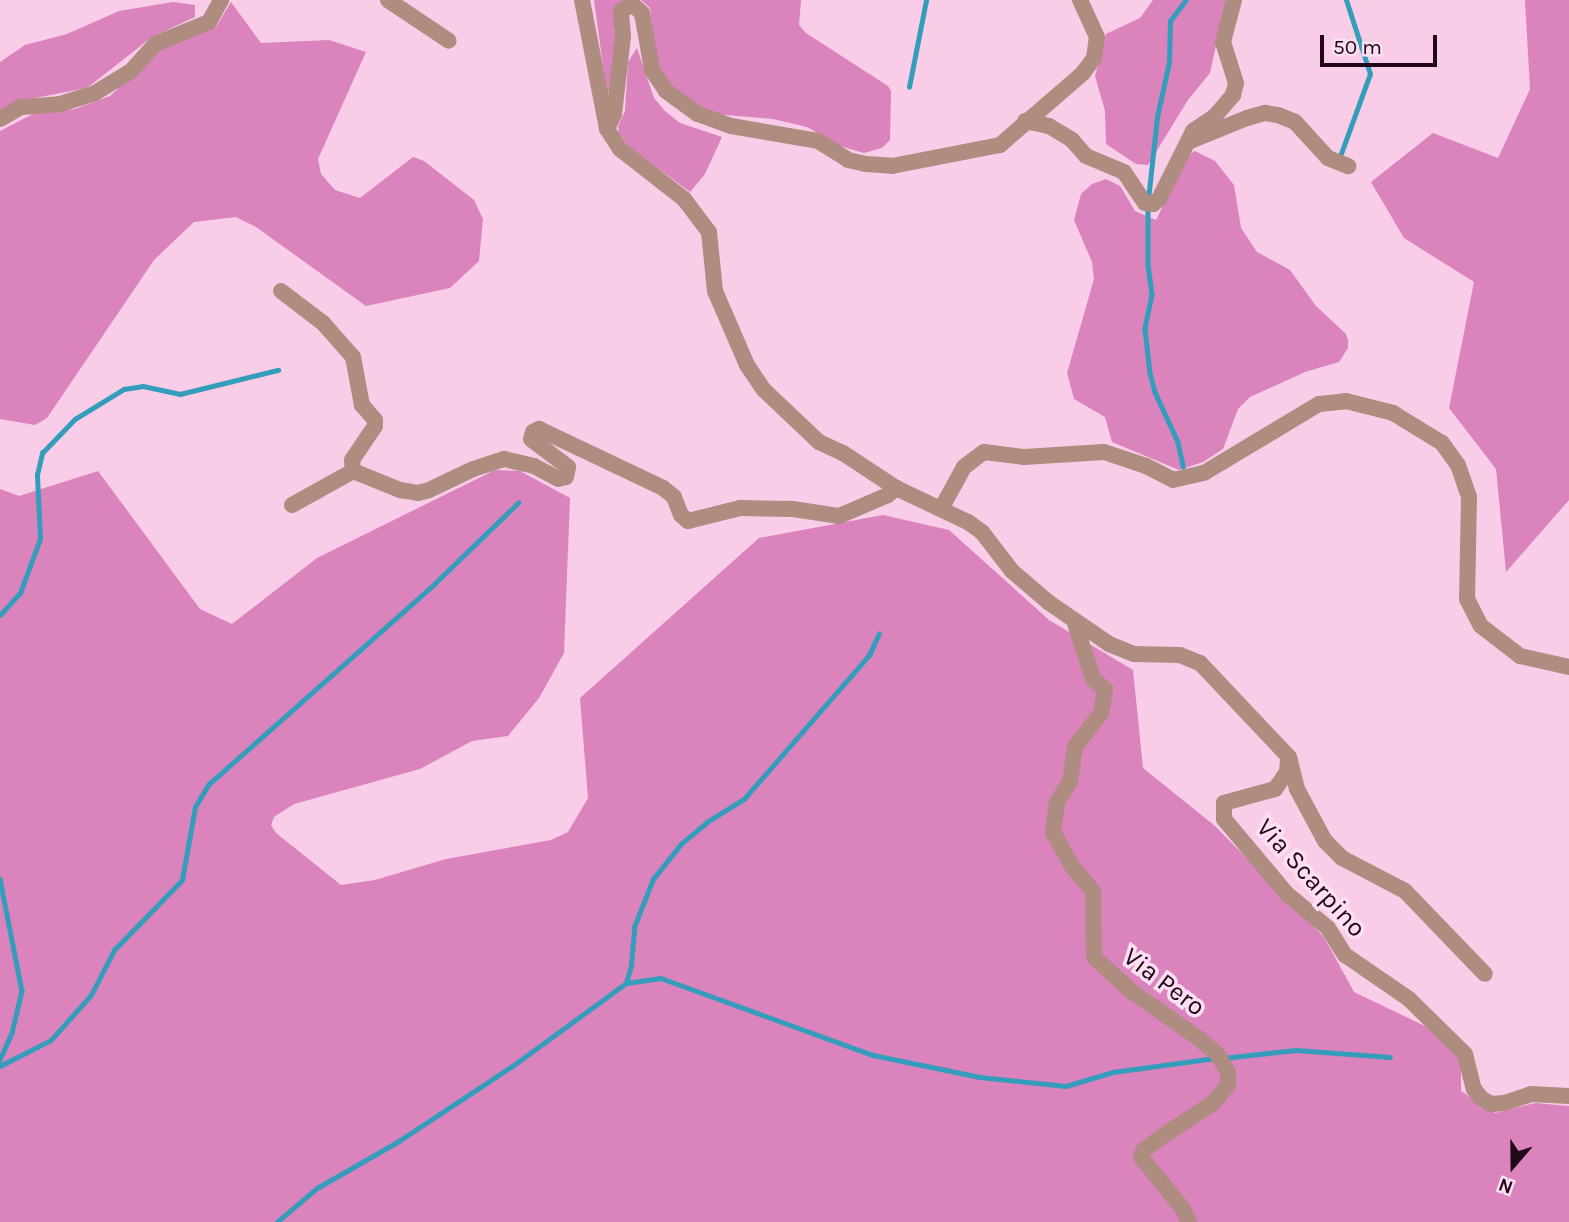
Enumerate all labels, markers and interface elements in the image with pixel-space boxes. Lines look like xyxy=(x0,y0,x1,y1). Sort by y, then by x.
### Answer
scale bar xyxy=(1324,21,1441,65)
text: 50 m xyxy=(1333,35,1382,59)
street label: Via Scarpino xyxy=(1250,812,1372,944)
street label: Via Pero xyxy=(1117,941,1211,1023)
north arrow xyxy=(1478,1131,1548,1201)
text: N xyxy=(1496,1173,1516,1198)

